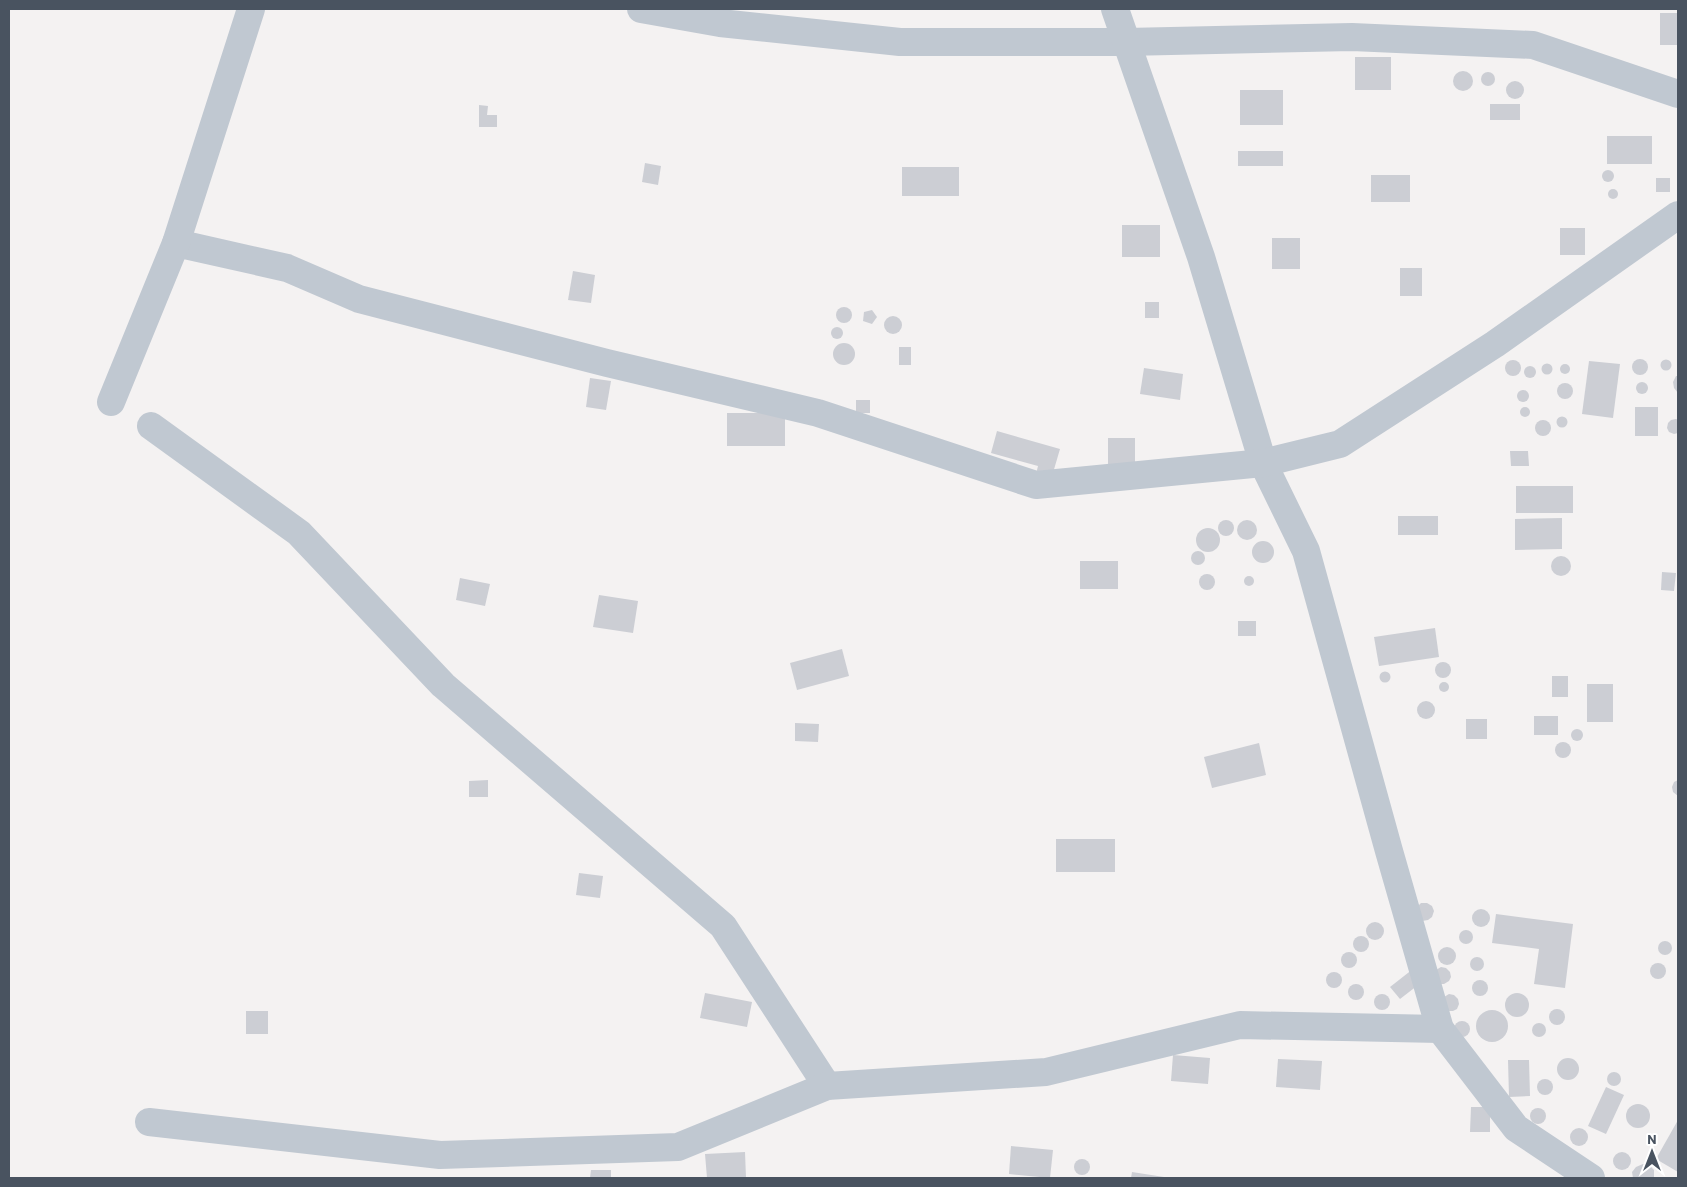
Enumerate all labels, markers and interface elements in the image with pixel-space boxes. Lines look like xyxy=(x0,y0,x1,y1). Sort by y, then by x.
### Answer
north arrow xyxy=(1627,1127,1677,1177)
text: N xyxy=(1647,1130,1657,1147)

